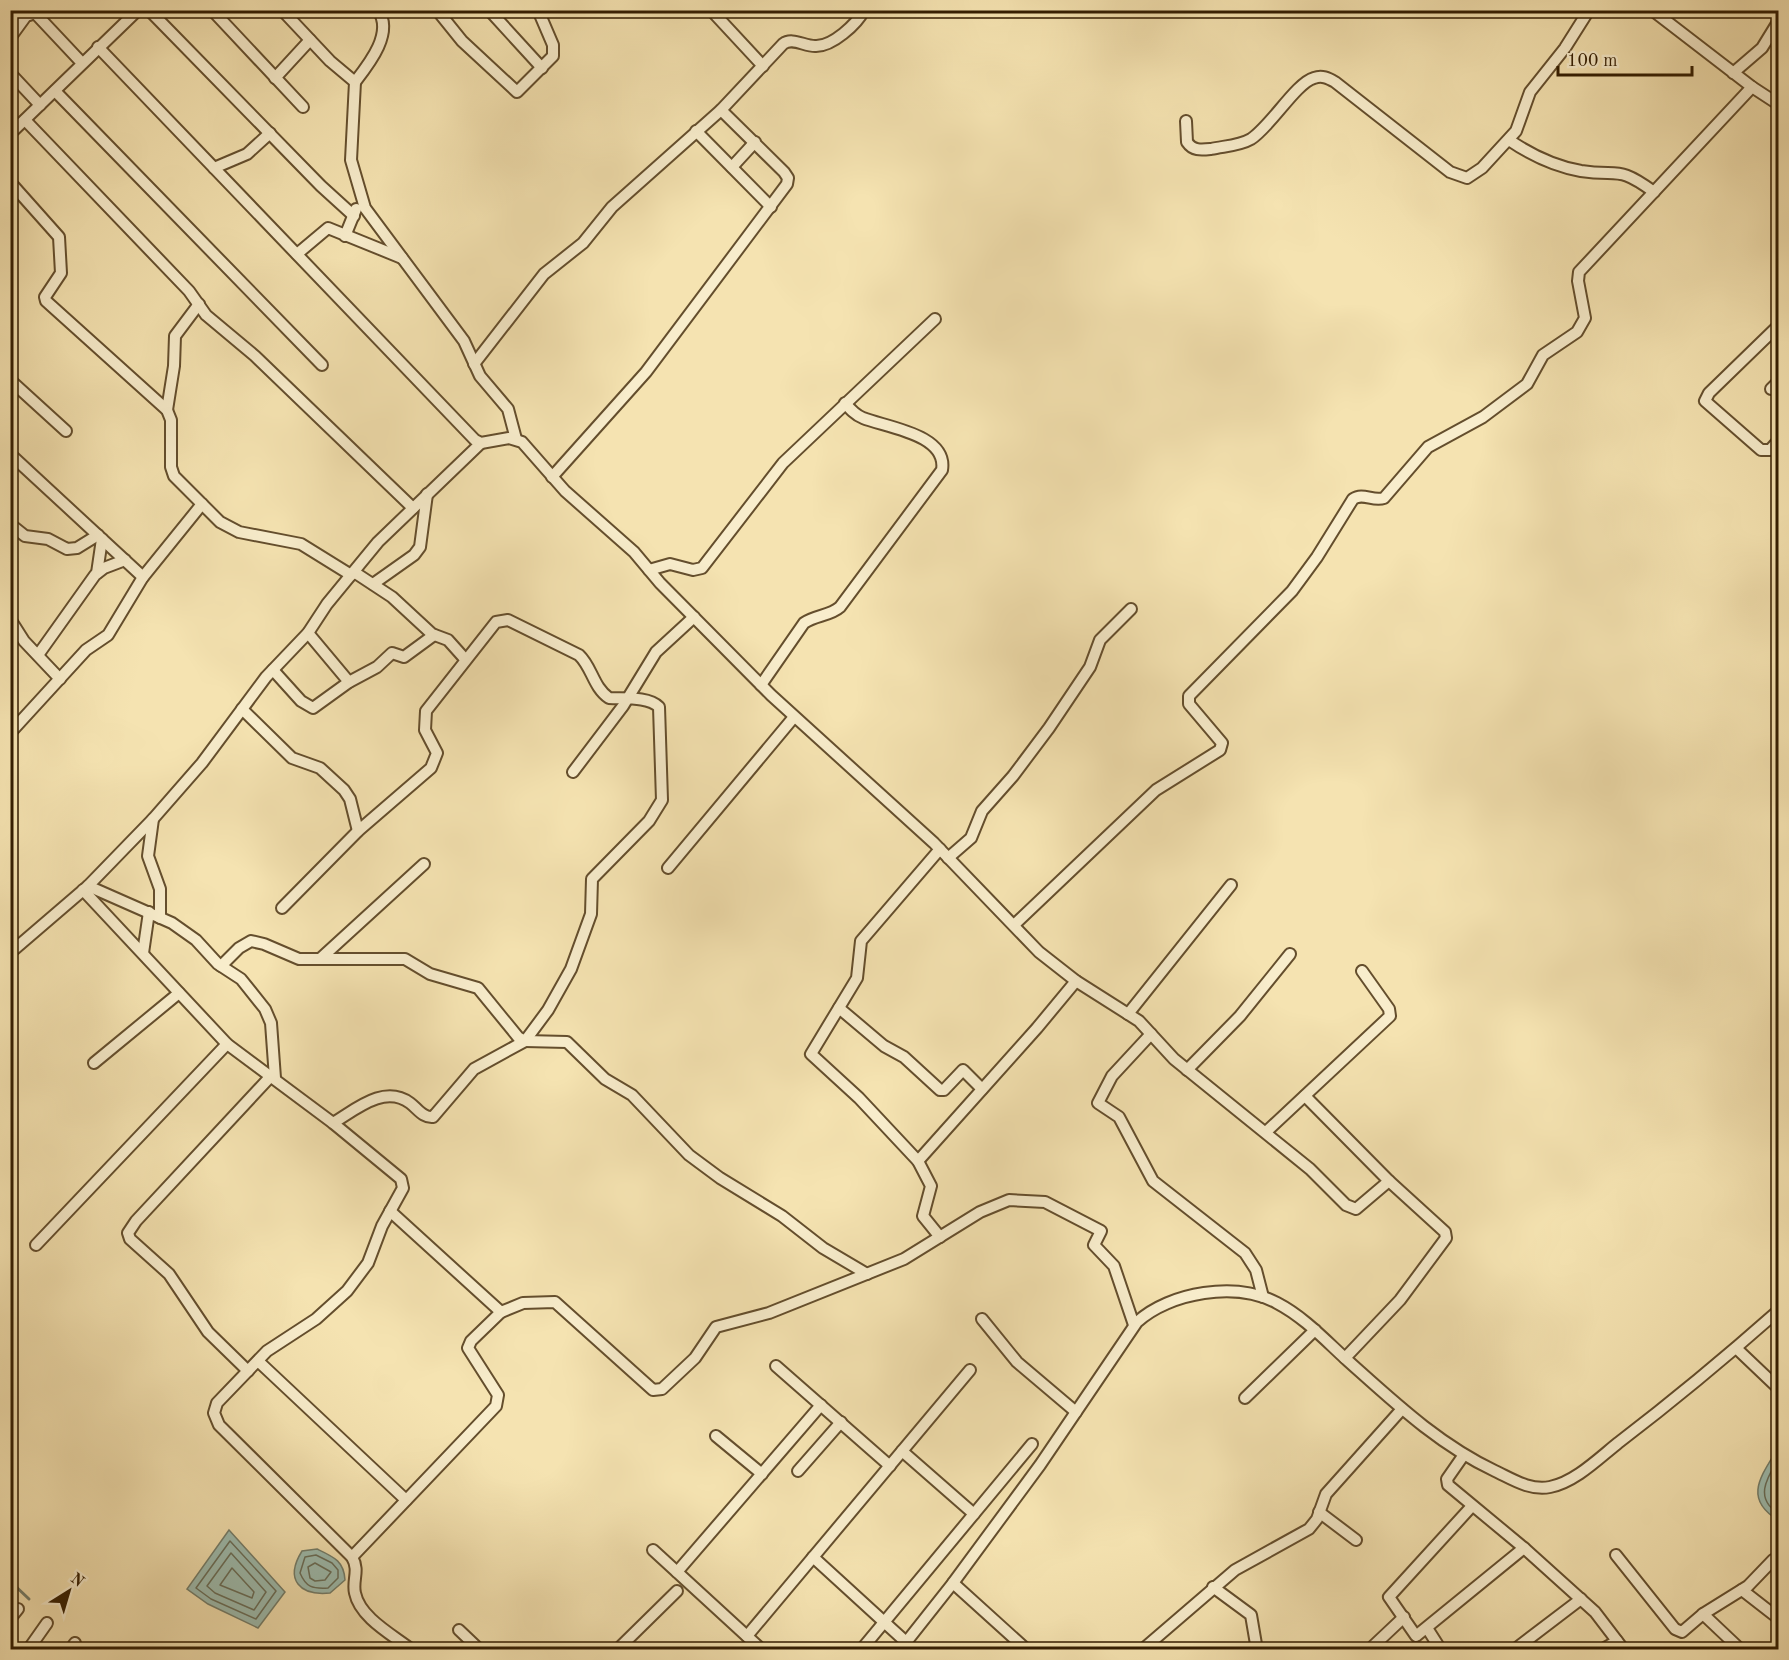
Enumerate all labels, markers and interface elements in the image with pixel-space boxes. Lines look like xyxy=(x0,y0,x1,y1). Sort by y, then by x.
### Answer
scale bar xyxy=(1558,39,1692,77)
text: 100 m xyxy=(1567,52,1618,70)
north arrow xyxy=(39,1561,99,1621)
text: N xyxy=(67,1571,87,1591)

